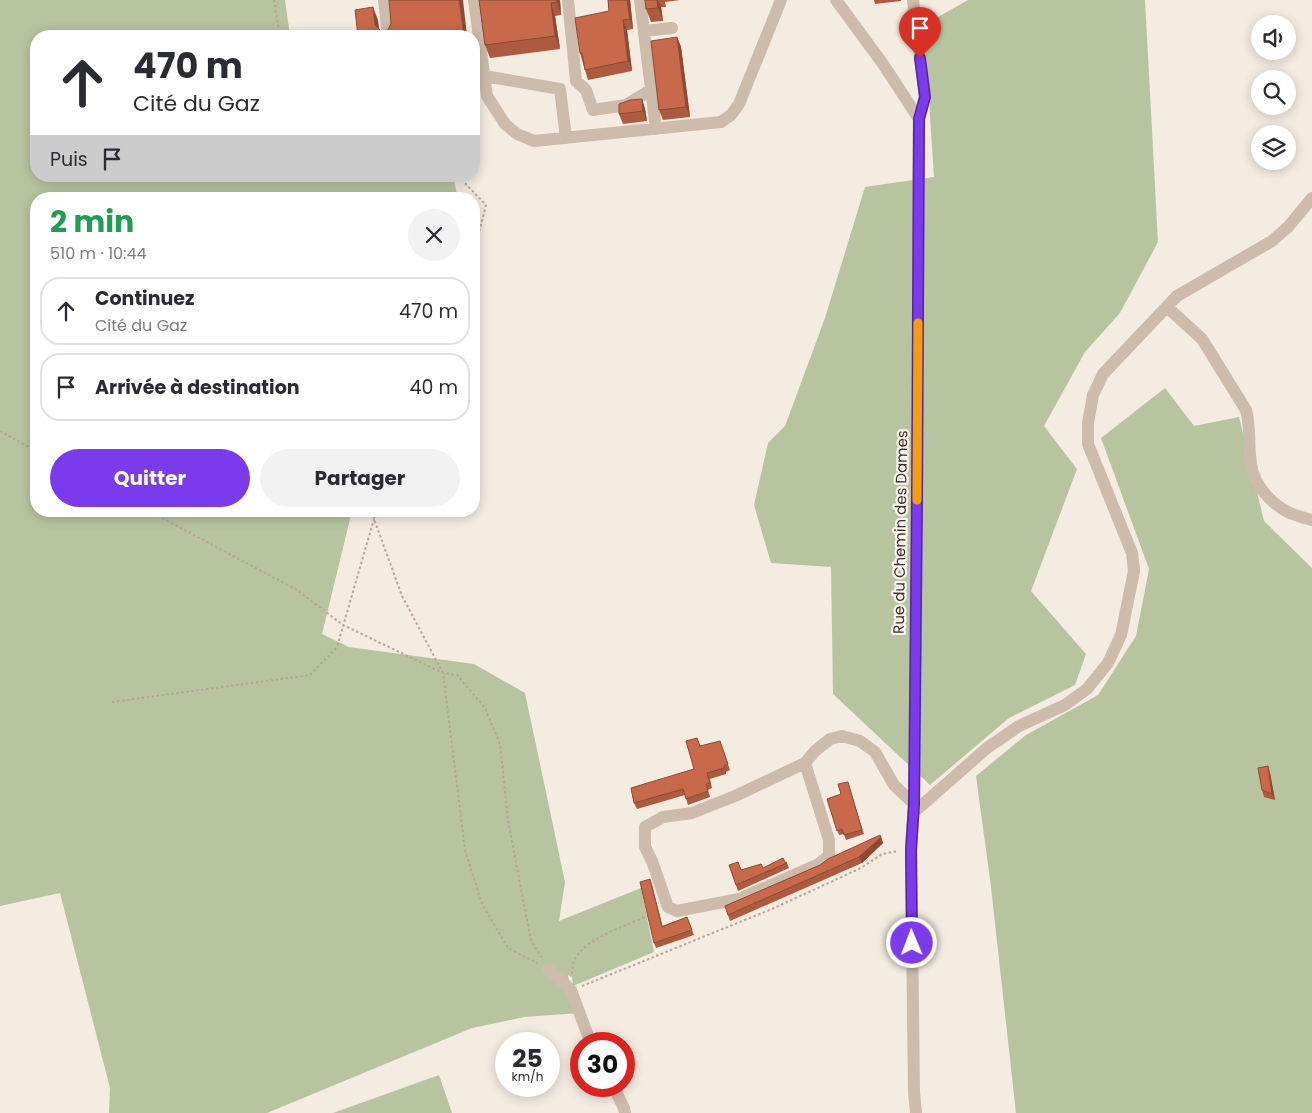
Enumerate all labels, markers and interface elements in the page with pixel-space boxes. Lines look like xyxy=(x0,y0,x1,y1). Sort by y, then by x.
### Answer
pin xyxy=(899,7,941,58)
icon: arrive xyxy=(906,14,934,42)
map controls xyxy=(1251,15,1296,170)
button: sound xyxy=(1251,15,1296,60)
text: 470 m xyxy=(133,41,243,90)
icon: ahead xyxy=(50,50,115,115)
button: search xyxy=(1251,70,1296,115)
text: Cité du Gaz xyxy=(133,88,260,119)
button: layers xyxy=(1251,125,1296,170)
icon: arrive xyxy=(98,145,126,173)
text: Puis xyxy=(50,146,88,173)
text: 2 min xyxy=(50,200,134,243)
button: close xyxy=(408,209,460,261)
text: 510 m · 10:44 xyxy=(50,242,147,265)
text: Continuez xyxy=(95,285,194,312)
icon: ahead xyxy=(52,297,80,325)
text: 470 m xyxy=(399,298,458,325)
text: Cité du Gaz xyxy=(95,314,187,337)
icon: arrive xyxy=(52,373,80,401)
text: Arrivée à destination xyxy=(95,374,300,401)
text: 40 m xyxy=(409,374,458,401)
street label: Rue du Chemin des Dames xyxy=(888,430,912,634)
button: Quitter xyxy=(50,449,250,507)
button: Partager xyxy=(260,449,460,507)
position arrow xyxy=(885,916,937,968)
speed limit sign: 30 xyxy=(570,1032,635,1097)
text: 25 xyxy=(512,1041,543,1076)
text: km/h xyxy=(512,1068,543,1085)

